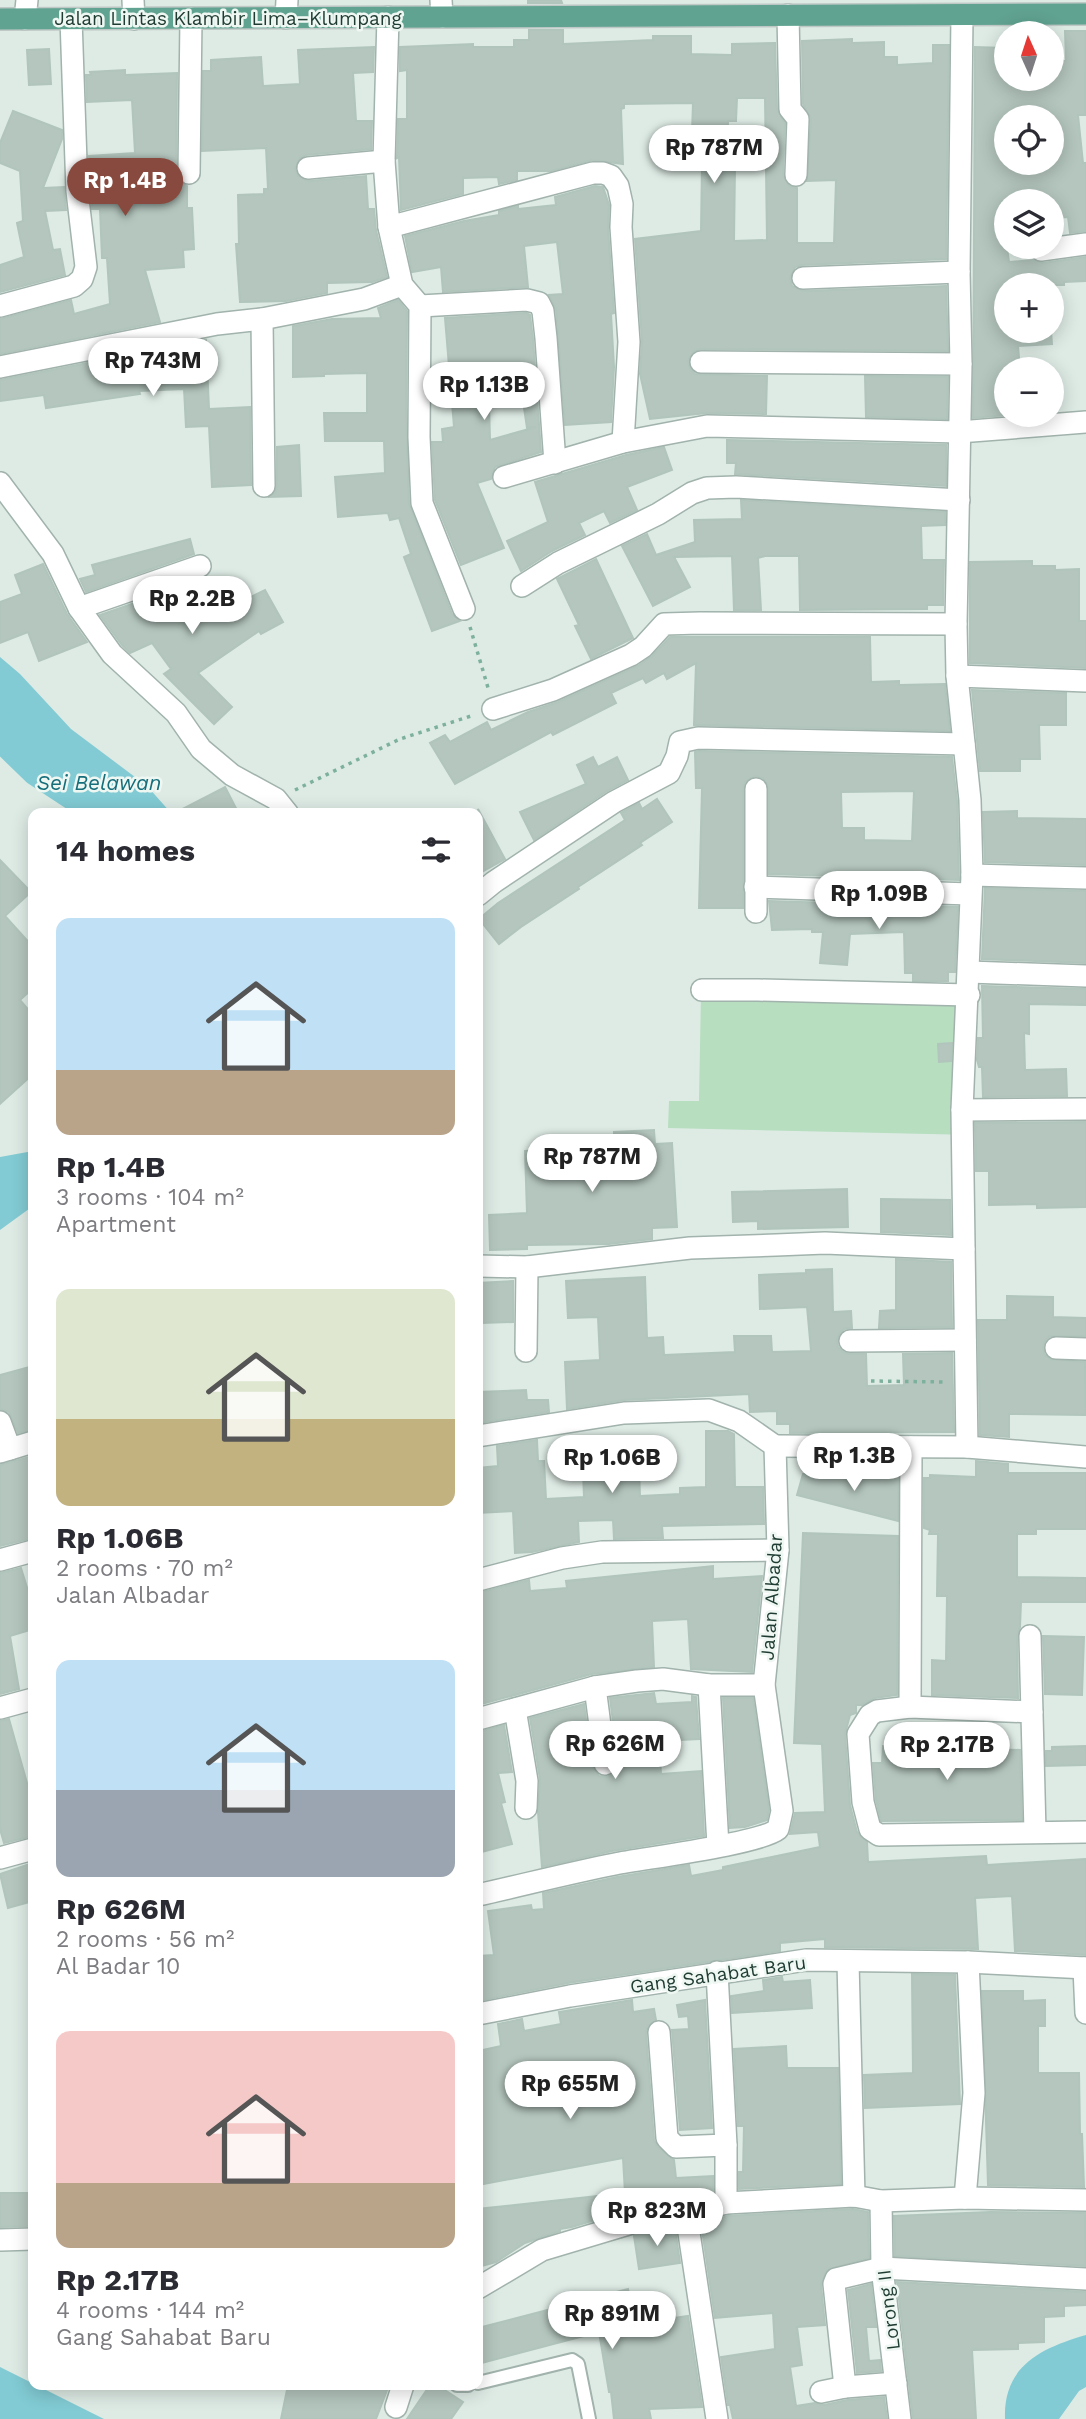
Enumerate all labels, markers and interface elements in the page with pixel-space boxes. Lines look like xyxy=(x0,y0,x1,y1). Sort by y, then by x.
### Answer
street label: Jalan Lintas Klambir Lima–Klumpang xyxy=(54,7,403,30)
north arrow xyxy=(994,21,1064,91)
map controls xyxy=(994,21,1064,427)
button: locate xyxy=(994,105,1064,175)
pin: Rp 787M xyxy=(649,125,779,185)
text: Rp 787M xyxy=(665,134,763,161)
pin: Rp 1.4B xyxy=(60,158,190,218)
text: Rp 1.4B xyxy=(83,167,167,194)
button: layers xyxy=(994,189,1064,259)
button: + xyxy=(994,273,1064,343)
pin: Rp 743M xyxy=(88,338,218,398)
text: Rp 743M xyxy=(104,347,202,374)
button: − xyxy=(994,357,1064,427)
pin: Rp 1.13B xyxy=(412,362,556,422)
text: Rp 1.13B xyxy=(439,371,529,398)
pin: Rp 2.2B xyxy=(127,576,257,636)
text: Rp 2.2B xyxy=(149,585,235,612)
water label: Sei Belawan xyxy=(37,770,161,795)
icon: filters xyxy=(417,831,455,869)
text: 14 homes xyxy=(56,833,195,868)
pin: Rp 1.09B xyxy=(807,872,951,931)
text: Rp 1.09B xyxy=(830,880,928,907)
icon: home xyxy=(193,963,319,1089)
pin: Rp 787M xyxy=(527,1134,657,1194)
text: Rp 787M xyxy=(543,1143,641,1170)
text: Rp 1.4B xyxy=(56,1149,165,1184)
text: 3 rooms · 104 m² xyxy=(56,1184,244,1211)
text: Apartment xyxy=(56,1211,176,1238)
icon: home xyxy=(193,1334,319,1460)
pin: Rp 1.3B xyxy=(789,1434,919,1493)
pin: Rp 1.06B xyxy=(540,1436,684,1495)
text: Rp 1.3B xyxy=(813,1442,895,1469)
text: Rp 1.06B xyxy=(563,1444,661,1471)
text: Rp 1.06B xyxy=(56,1520,183,1555)
street label: Jalan Albadar xyxy=(756,1533,787,1661)
text: 2 rooms · 70 m² xyxy=(56,1555,233,1582)
text: Jalan Albadar xyxy=(56,1582,209,1609)
icon: home xyxy=(193,1705,319,1831)
pin: Rp 626M xyxy=(550,1722,680,1781)
pin: Rp 2.17B xyxy=(875,1722,1019,1782)
text: Rp 626M xyxy=(565,1730,665,1757)
text: Rp 2.17B xyxy=(900,1731,994,1758)
text: Rp 626M xyxy=(56,1891,186,1926)
text: 2 rooms · 56 m² xyxy=(56,1926,234,1953)
street label: Gang Sahabat Baru xyxy=(629,1951,808,1998)
text: Al Badar 10 xyxy=(56,1953,180,1980)
pin: Rp 655M xyxy=(505,2062,635,2121)
text: Rp 655M xyxy=(521,2070,619,2097)
icon: home xyxy=(193,2076,319,2202)
pin: Rp 823M xyxy=(592,2188,722,2248)
text: Rp 823M xyxy=(607,2197,707,2224)
text: Rp 2.17B xyxy=(56,2262,179,2297)
street label: Lorong II xyxy=(872,2268,905,2351)
pin: Rp 891M xyxy=(547,2292,677,2351)
text: 4 rooms · 144 m² xyxy=(56,2297,244,2324)
text: Rp 891M xyxy=(564,2300,660,2327)
text: Gang Sahabat Baru xyxy=(56,2324,271,2351)

